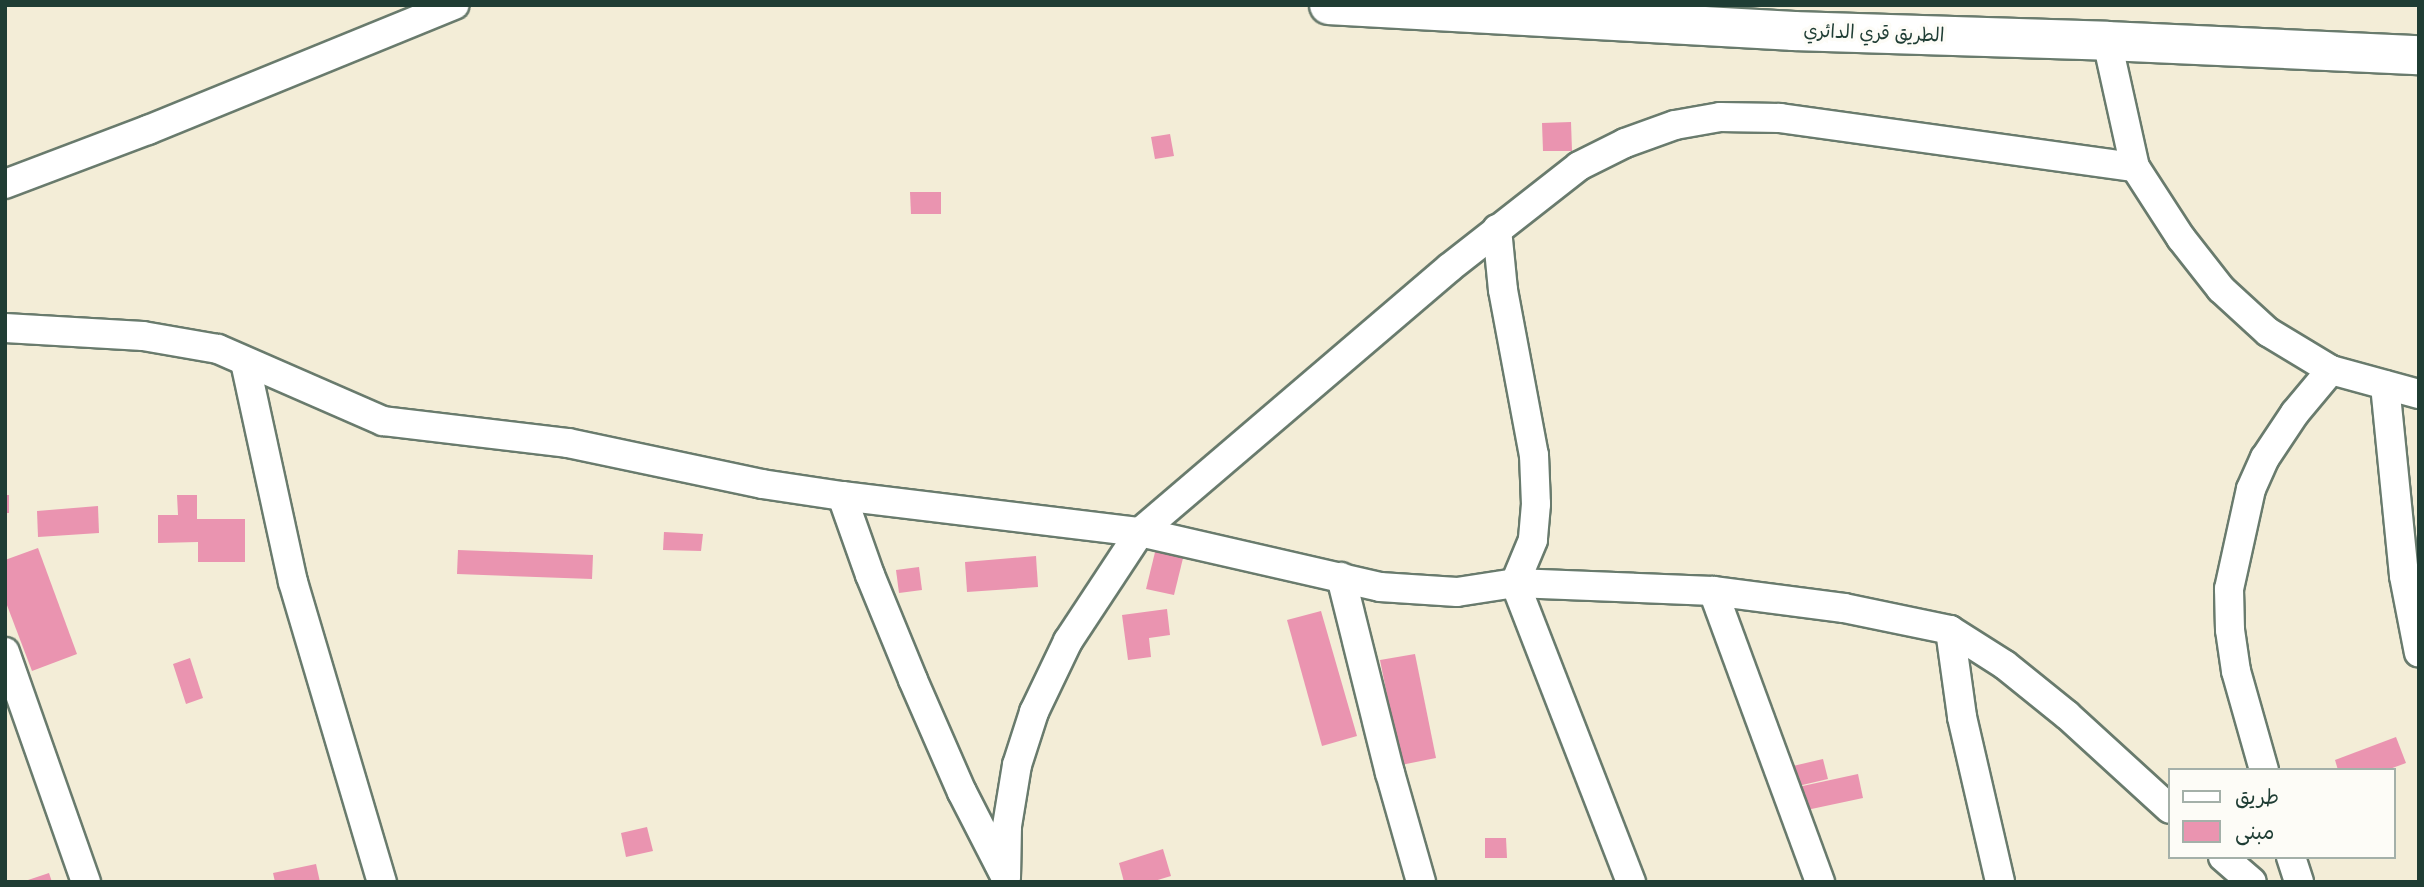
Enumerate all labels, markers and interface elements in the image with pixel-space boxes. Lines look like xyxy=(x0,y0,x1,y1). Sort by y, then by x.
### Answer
street label: الطريق قري الدائري xyxy=(1803,19,1945,47)
legend xyxy=(2168,768,2396,859)
text: طريق xyxy=(2235,778,2279,816)
text: مبنى xyxy=(2235,813,2274,851)

